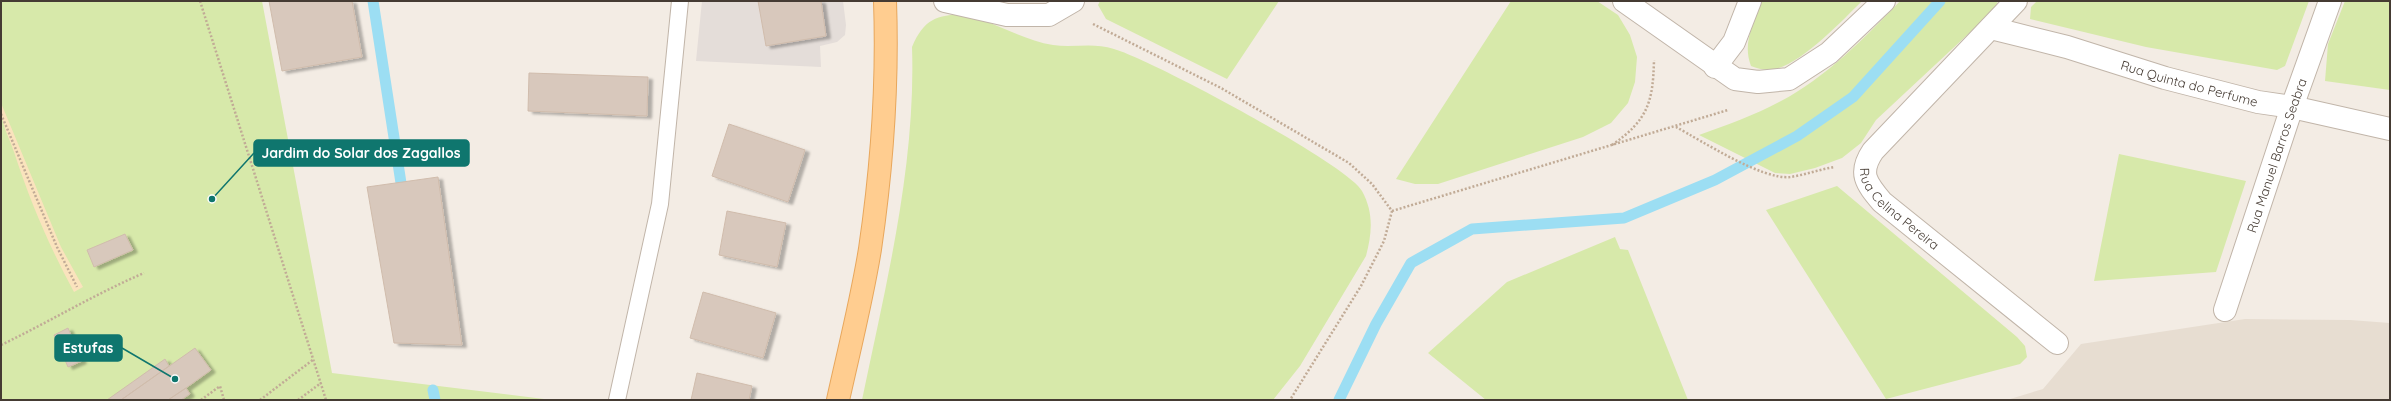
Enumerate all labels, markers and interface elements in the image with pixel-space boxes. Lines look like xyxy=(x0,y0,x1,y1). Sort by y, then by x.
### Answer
street label: Rua Quinta do Perfume xyxy=(2119,56,2260,110)
street label: Rua Manuel Barros Seabra xyxy=(2243,76,2310,235)
callout: Jardim do Solar dos Zagallos xyxy=(254,140,469,166)
text: Jardim do Solar dos Zagallos xyxy=(262,144,461,162)
street label: Rua Celina Pereira xyxy=(1857,168,1942,253)
callout: Estufas xyxy=(55,335,122,361)
text: Estufas xyxy=(63,339,113,357)

